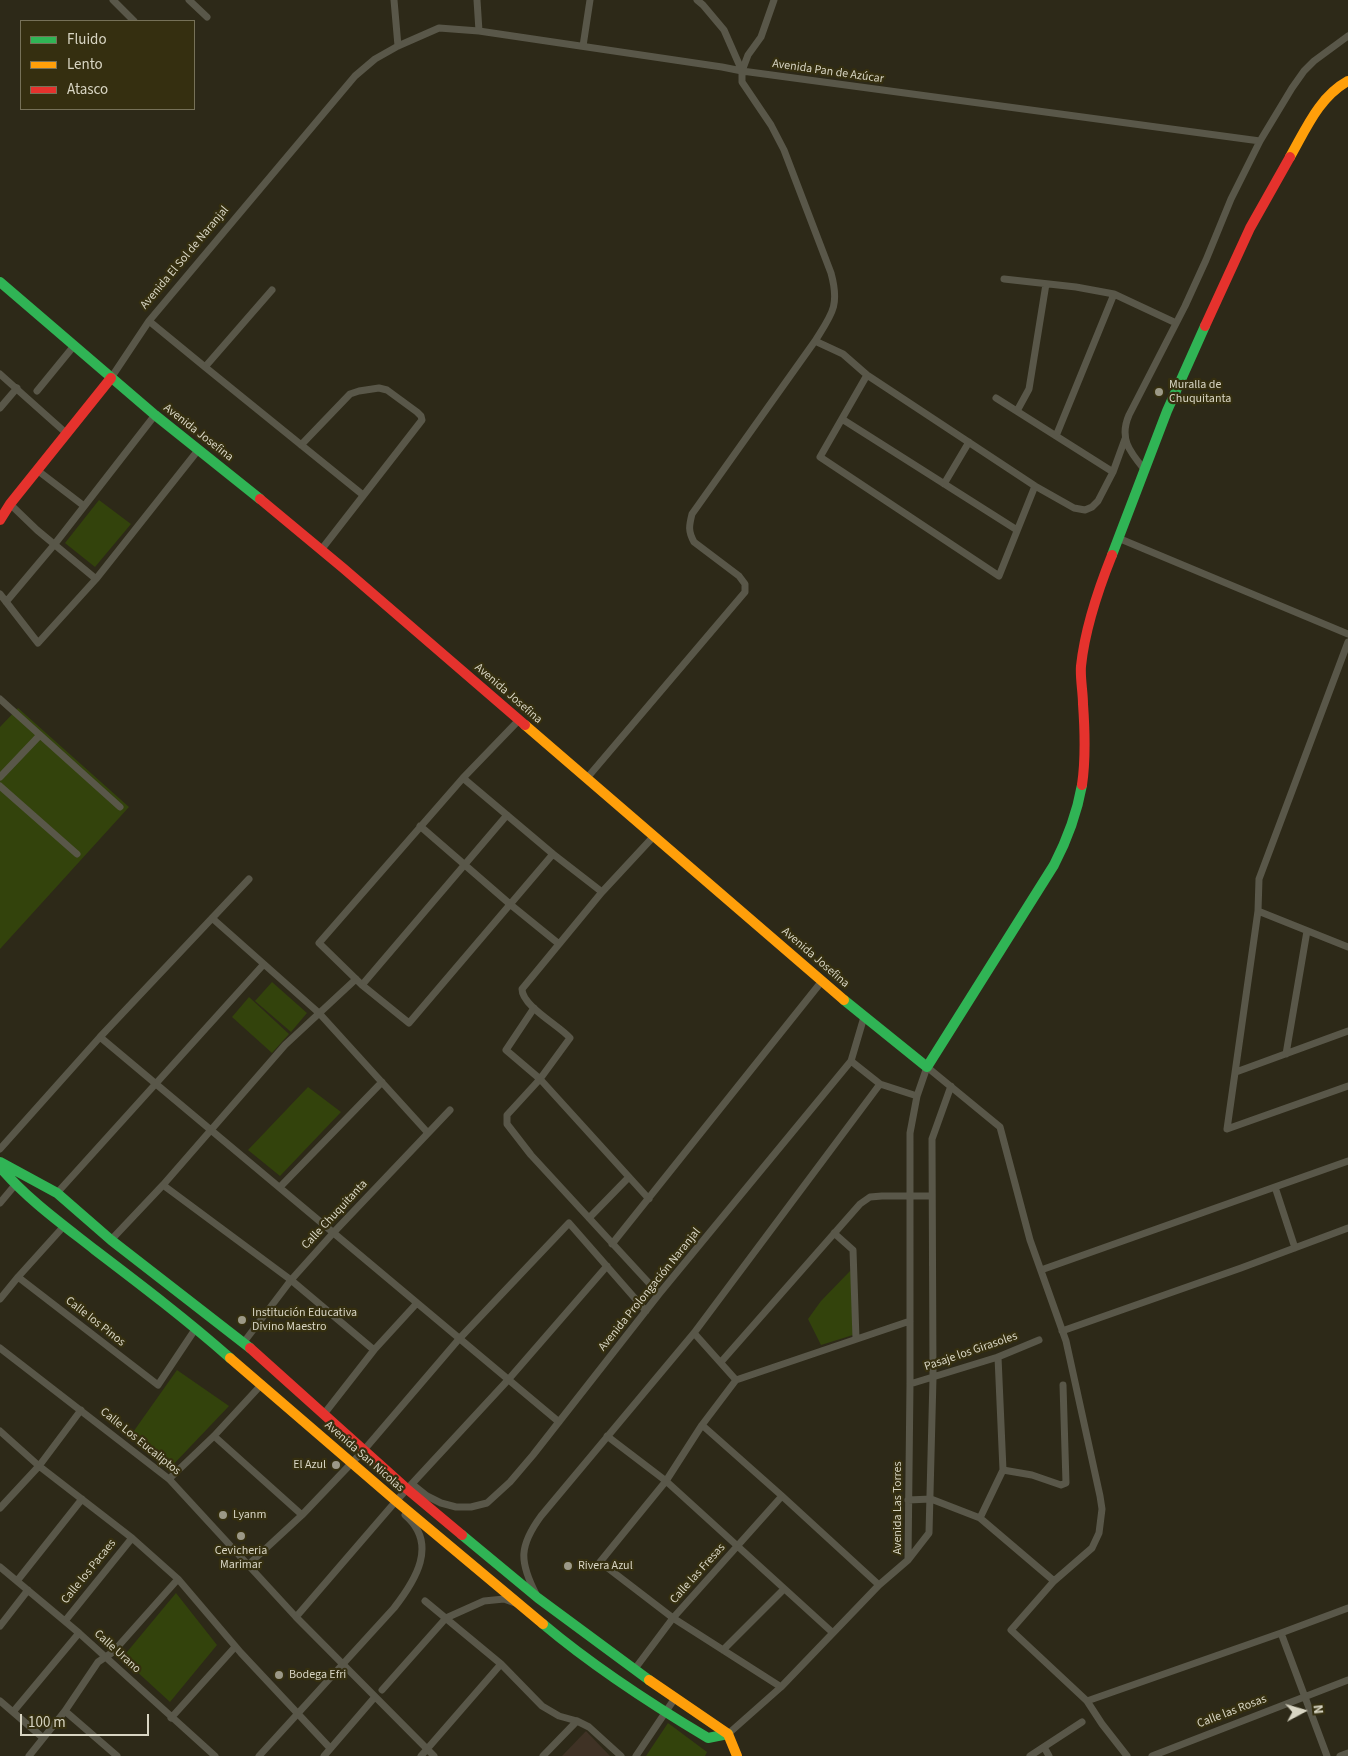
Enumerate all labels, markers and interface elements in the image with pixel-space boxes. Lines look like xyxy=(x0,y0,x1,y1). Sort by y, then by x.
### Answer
legend xyxy=(20,20,195,110)
text: Fluido xyxy=(67,29,107,50)
text: Lento xyxy=(67,54,103,75)
street label: Avenida Pan de Azúcar xyxy=(771,57,885,87)
text: Atasco xyxy=(67,79,108,100)
street label: Avenida El Sol de Naranjal xyxy=(138,204,232,312)
place label: Muralla de Chuquitanta xyxy=(1169,378,1231,406)
marker: Muralla de Chuquitanta xyxy=(1153,386,1165,398)
street label: Avenida Josefina xyxy=(160,401,236,465)
street label: Avenida Josefina xyxy=(471,661,545,727)
street label: Avenida Josefina xyxy=(778,925,852,991)
street label: Calle Chuquitanta xyxy=(299,1177,371,1253)
street label: Avenida Prolongación Naranjal xyxy=(596,1226,704,1354)
street label: Calle los Pinos xyxy=(62,1294,128,1350)
place label: Institución Educativa Divino Maestro xyxy=(252,1306,357,1334)
marker: Institución Educativa Divino Maestro xyxy=(236,1314,248,1326)
street label: Pasaje los Girasoles xyxy=(923,1329,1019,1375)
street label: Calle Los Eucaliptos xyxy=(97,1405,183,1479)
street label: Avenida San Nicolas xyxy=(321,1419,407,1495)
place label: El Azul xyxy=(293,1458,326,1472)
marker: El Azul xyxy=(330,1459,342,1471)
street label: Avenida Las Torres xyxy=(891,1461,905,1555)
place label: Lyanm xyxy=(233,1508,266,1522)
marker: Lyanm xyxy=(217,1509,229,1521)
marker: Cevicheria Marimar xyxy=(235,1530,247,1542)
street label: Calle los Pacaes xyxy=(59,1537,119,1607)
street label: Calle las Fresas xyxy=(667,1541,729,1607)
place label: Cevicheria Marimar xyxy=(215,1544,267,1572)
place label: Rivera Azul xyxy=(578,1559,633,1573)
marker: Rivera Azul xyxy=(562,1560,574,1572)
street label: Calle Urano xyxy=(91,1627,143,1677)
place label: Bodega Efri xyxy=(289,1668,346,1682)
marker: Bodega Efri xyxy=(273,1669,285,1681)
north arrow xyxy=(1278,1686,1328,1736)
street label: Calle las Rosas xyxy=(1195,1692,1269,1732)
scale bar xyxy=(22,1704,151,1736)
text: N xyxy=(1307,1704,1328,1715)
text: 100 m xyxy=(28,1712,66,1733)

